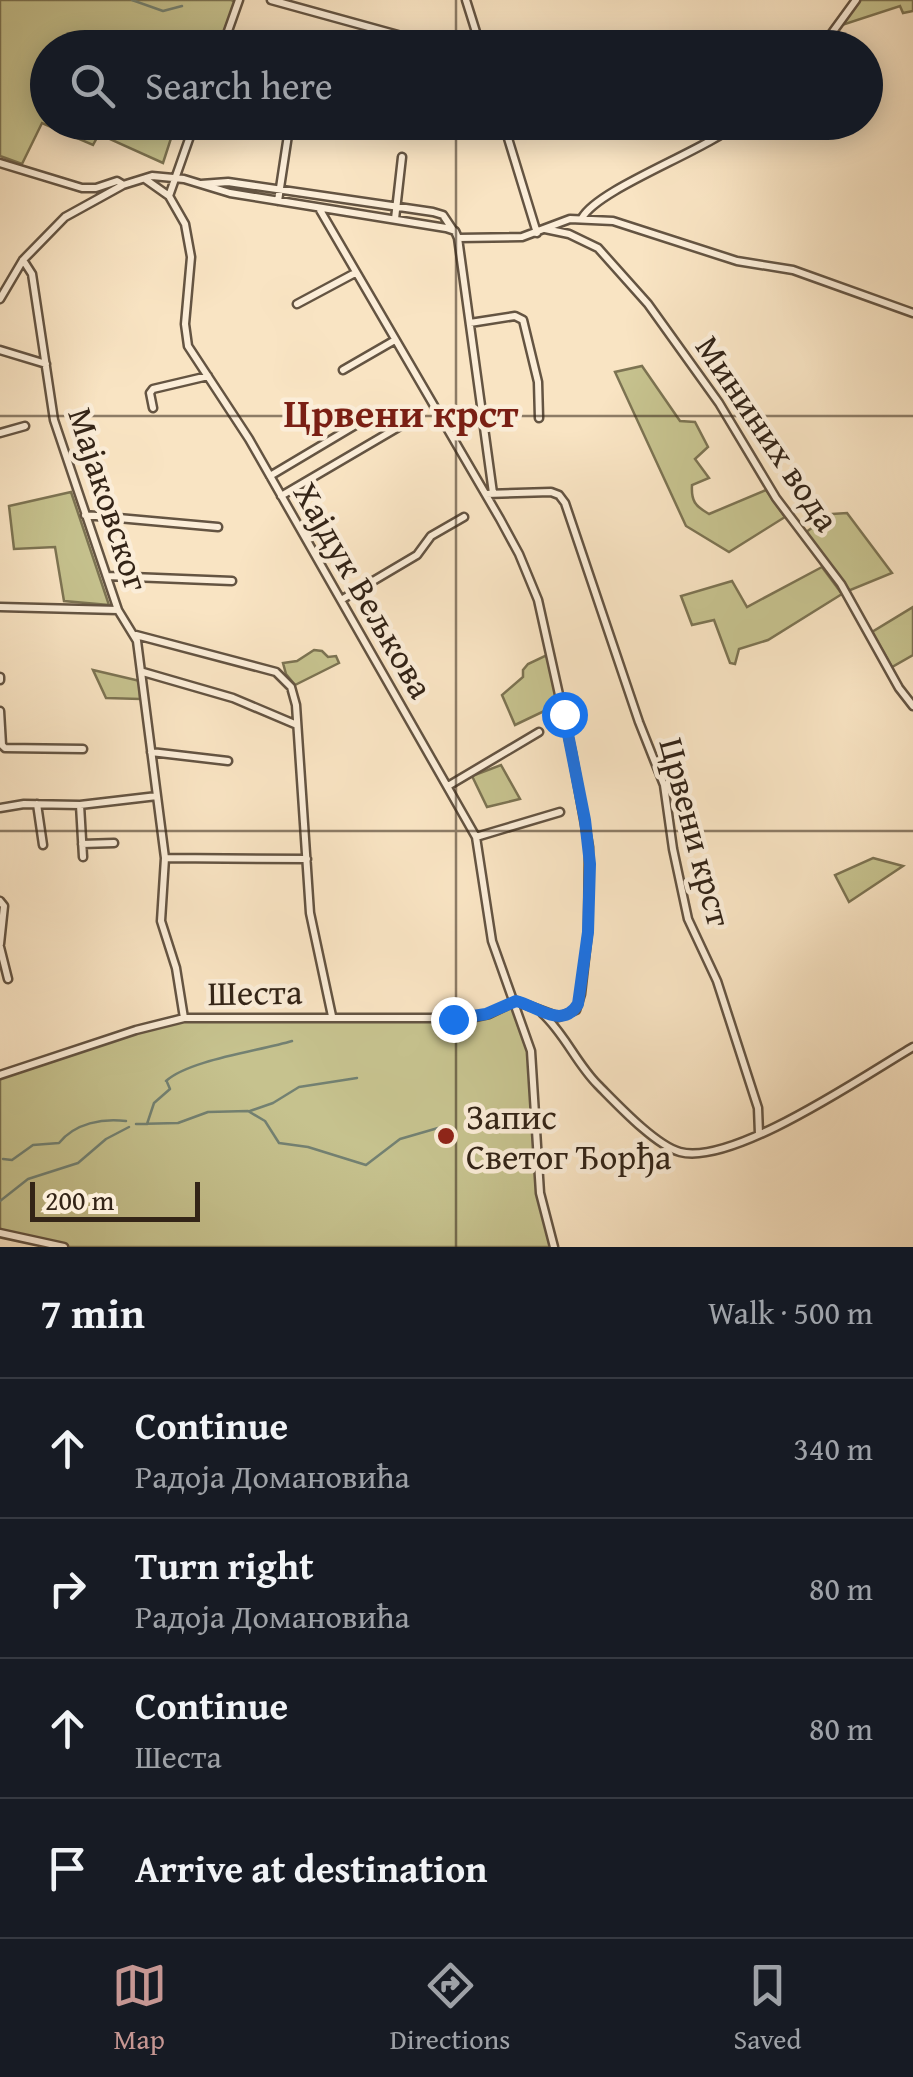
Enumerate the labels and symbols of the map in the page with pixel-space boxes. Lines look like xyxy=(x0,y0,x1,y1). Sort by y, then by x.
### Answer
street label: Мининих вода xyxy=(683,325,853,541)
district label: Црвени крст xyxy=(284,383,519,442)
street label: Мајаковског xyxy=(55,401,163,597)
street label: Хајдук Вељкова xyxy=(281,472,447,708)
route start xyxy=(542,692,588,738)
street label: Црвени крст xyxy=(646,732,746,932)
street label: Шеста xyxy=(207,966,303,1018)
route end xyxy=(431,997,477,1043)
place label: Запис Светог Ђорђа xyxy=(466,1091,672,1182)
marker: Запис Светог Ђорђа xyxy=(435,1125,457,1147)
scale bar xyxy=(30,1177,200,1222)

